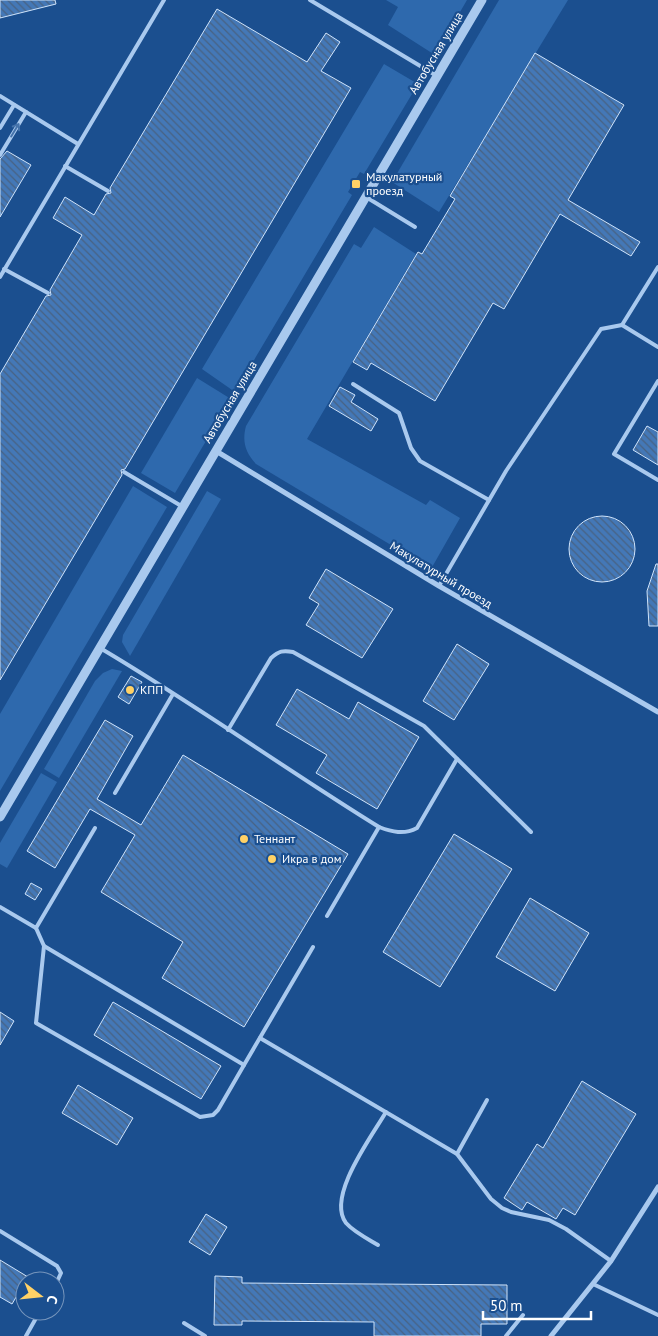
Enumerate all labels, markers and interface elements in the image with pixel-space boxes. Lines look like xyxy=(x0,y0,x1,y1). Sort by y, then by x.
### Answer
street label: Автобусная улица xyxy=(405,9,466,97)
one-way arrow xyxy=(10,124,20,138)
place label: Макулатурный проезд xyxy=(366,169,442,198)
marker: Макулатурный проезд xyxy=(350,178,362,190)
street label: Автобусная улица xyxy=(199,358,260,446)
street label: Макулатурный проезд xyxy=(387,538,496,611)
place label: КПП xyxy=(140,682,163,697)
marker: КПП xyxy=(124,684,136,696)
place label: Теннант xyxy=(254,831,296,846)
marker: Теннант xyxy=(238,833,250,845)
place label: Икра в дом xyxy=(282,851,341,866)
marker: Икра в дом xyxy=(266,853,278,865)
north arrow xyxy=(15,1271,65,1321)
scale bar xyxy=(483,1288,590,1320)
text: С xyxy=(43,1293,62,1306)
text: 50 m xyxy=(490,1296,523,1315)

